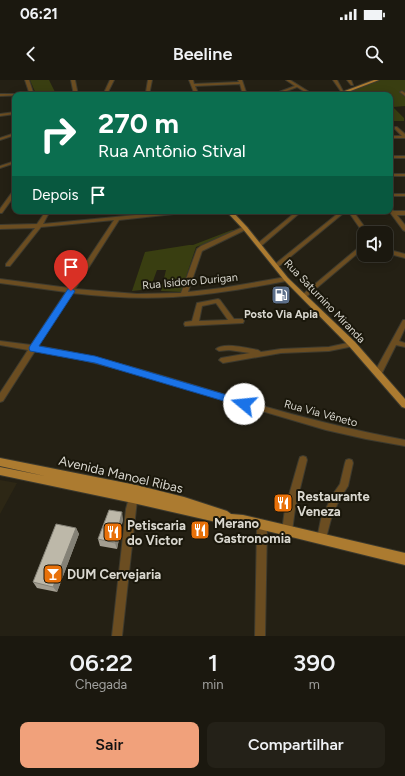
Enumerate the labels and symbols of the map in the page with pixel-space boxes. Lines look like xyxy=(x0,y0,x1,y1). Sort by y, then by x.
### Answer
pin xyxy=(54,250,88,291)
street label: Rua Saturnino Miranda xyxy=(281,257,368,346)
street label: Rua Isidoro Durigan xyxy=(142,271,238,292)
fuel station icon: Posto Via Apia xyxy=(270,284,292,306)
place label: Posto Via Apia xyxy=(244,308,318,321)
position arrow xyxy=(223,383,265,425)
street label: Rua Via Vêneto xyxy=(283,397,359,430)
street label: Avenida Manoel Ribas xyxy=(57,453,185,496)
place label: Restaurante Veneza xyxy=(297,489,370,519)
restaurant icon: Restaurante Veneza xyxy=(272,492,294,514)
place label: Merano Gastronomia xyxy=(214,516,291,546)
place label: Petiscaria do Victor xyxy=(127,518,186,548)
restaurant icon: Merano Gastronomia xyxy=(189,519,211,541)
restaurant icon: Petiscaria do Victor xyxy=(102,521,124,543)
bar icon: DUM Cervejaria xyxy=(42,563,64,585)
place label: DUM Cervejaria xyxy=(67,567,161,582)

